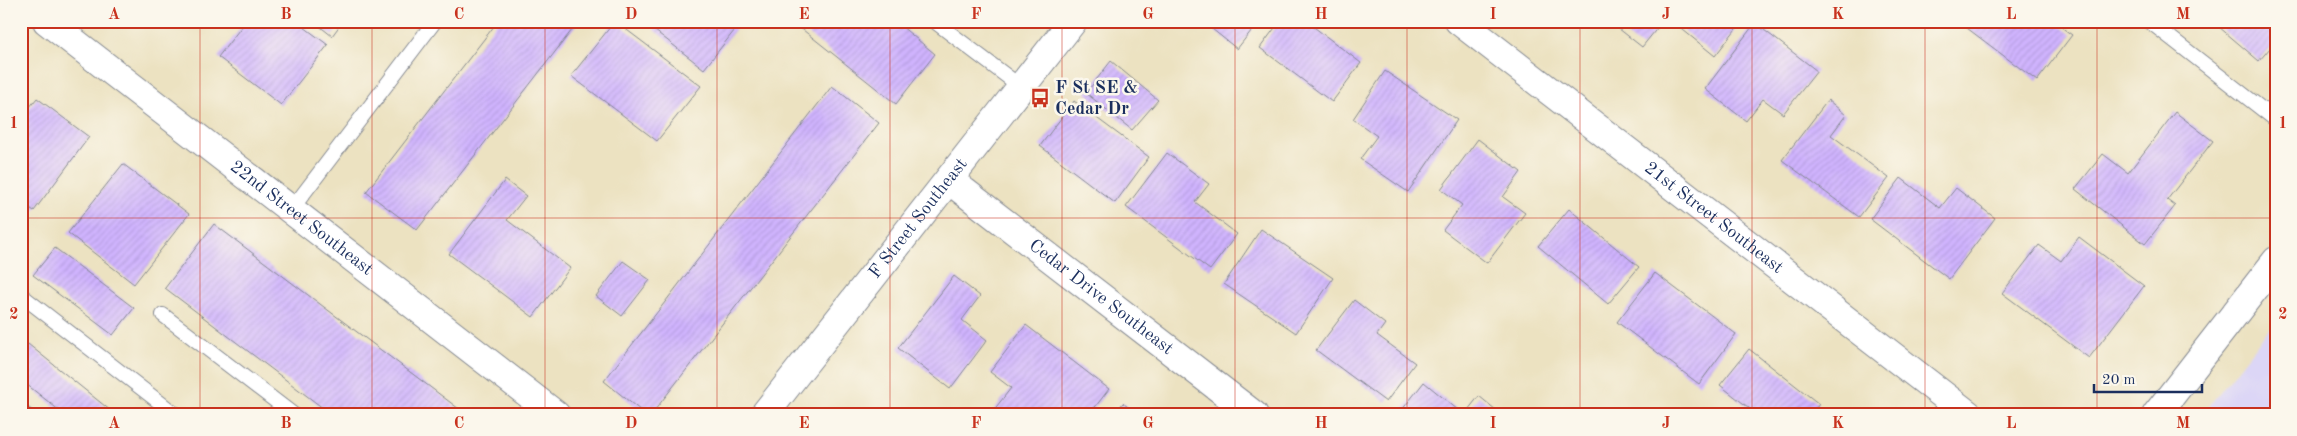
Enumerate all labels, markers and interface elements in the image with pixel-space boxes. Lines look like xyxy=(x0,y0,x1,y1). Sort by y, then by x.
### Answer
text: A xyxy=(108,7,120,23)
text: B xyxy=(280,7,292,23)
text: C xyxy=(454,7,464,23)
text: D xyxy=(625,7,637,23)
text: E xyxy=(798,7,810,23)
text: F xyxy=(971,7,982,23)
text: G xyxy=(1142,7,1154,23)
text: H xyxy=(1314,7,1328,23)
text: I xyxy=(1489,7,1497,23)
text: J xyxy=(1662,7,1671,23)
text: K xyxy=(1832,7,1844,23)
text: L xyxy=(2006,7,2017,23)
text: M xyxy=(2176,7,2190,23)
place label: F St SE & Cedar Dr xyxy=(1055,79,1138,118)
bus stop icon: F St SE & Cedar Dr xyxy=(1029,87,1051,109)
text: 1 xyxy=(9,116,19,132)
text: 1 xyxy=(2278,116,2288,132)
street label: F Street Southeast xyxy=(866,155,971,282)
street label: 22nd Street Southeast xyxy=(227,157,376,279)
street label: 21st Street Southeast xyxy=(1641,159,1787,277)
street label: Cedar Drive Southeast xyxy=(1026,236,1177,358)
text: 2 xyxy=(9,307,19,323)
text: 2 xyxy=(2278,307,2288,323)
scale bar xyxy=(2094,361,2202,393)
text: 20 m xyxy=(2102,373,2136,388)
text: A xyxy=(108,416,120,432)
text: B xyxy=(280,416,292,432)
text: C xyxy=(454,416,464,432)
text: D xyxy=(625,416,637,432)
text: E xyxy=(798,416,810,432)
text: F xyxy=(971,416,982,432)
text: G xyxy=(1142,416,1154,432)
text: H xyxy=(1314,416,1328,432)
text: I xyxy=(1489,416,1497,432)
text: J xyxy=(1662,416,1671,432)
text: K xyxy=(1832,416,1844,432)
text: L xyxy=(2006,416,2017,432)
text: M xyxy=(2176,416,2190,432)

